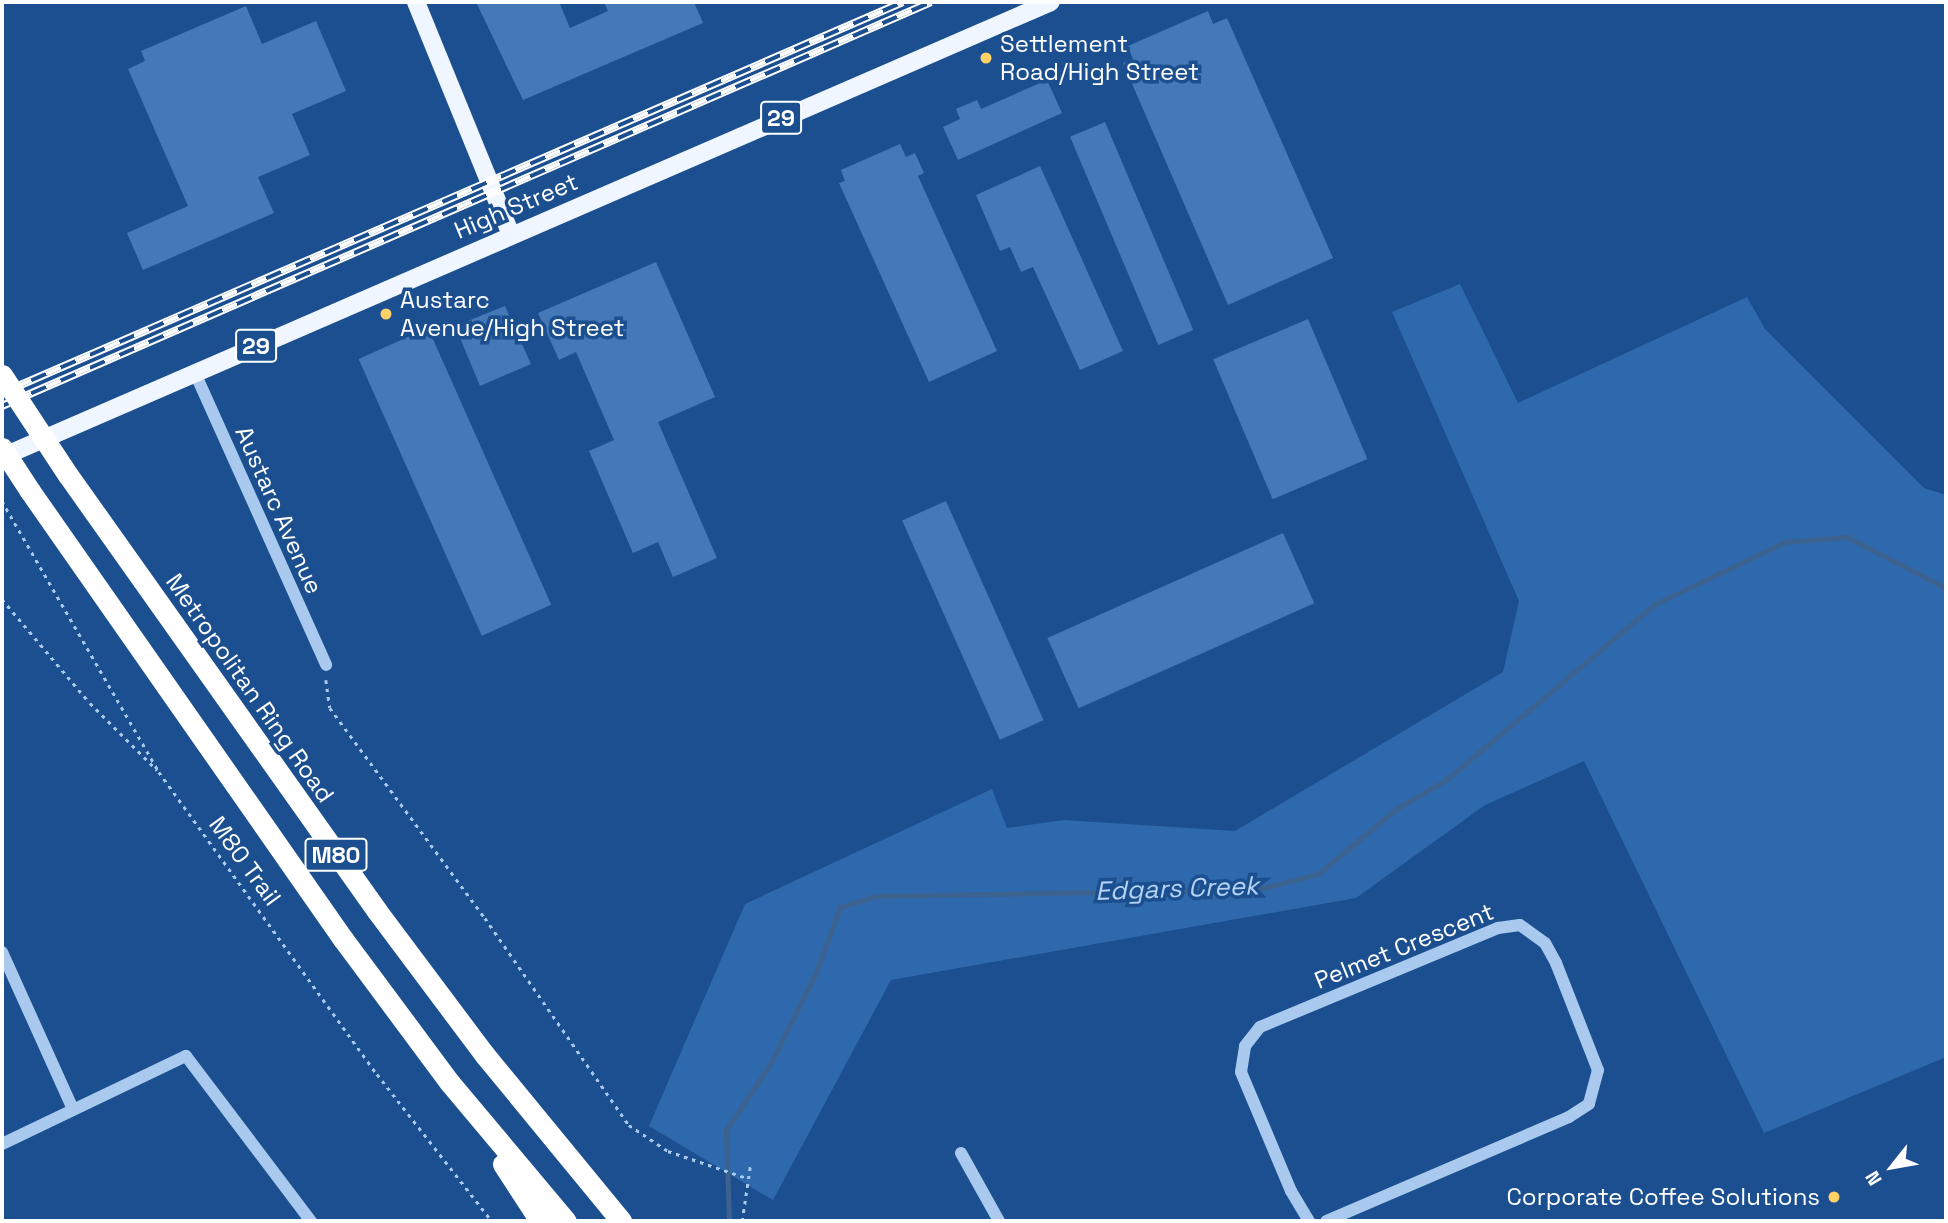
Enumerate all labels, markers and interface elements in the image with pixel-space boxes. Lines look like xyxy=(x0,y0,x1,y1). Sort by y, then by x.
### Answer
place label: Settlement Road/High Street xyxy=(1000,30,1199,86)
marker: Settlement Road/High Street xyxy=(978,50,994,66)
road number: 29 xyxy=(760,99,802,138)
street label: High Street xyxy=(450,167,582,245)
place label: Austarc Avenue/High Street xyxy=(400,286,624,342)
marker: Austarc Avenue/High Street xyxy=(378,306,394,322)
road number: 29 xyxy=(235,326,277,366)
street label: Austarc Avenue xyxy=(229,422,329,598)
street label: Metropolitan Ring Road xyxy=(160,568,340,808)
street label: M80 Trail xyxy=(203,811,287,911)
road number: M80 xyxy=(304,835,368,874)
water label: Edgars Creek xyxy=(1095,871,1259,907)
street label: Pelmet Crescent xyxy=(1310,897,1498,995)
north arrow xyxy=(1857,1132,1927,1202)
text: N xyxy=(1860,1166,1888,1190)
place label: Corporate Coffee Solutions xyxy=(1506,1183,1820,1211)
marker: Corporate Coffee Solutions xyxy=(1826,1189,1842,1205)

